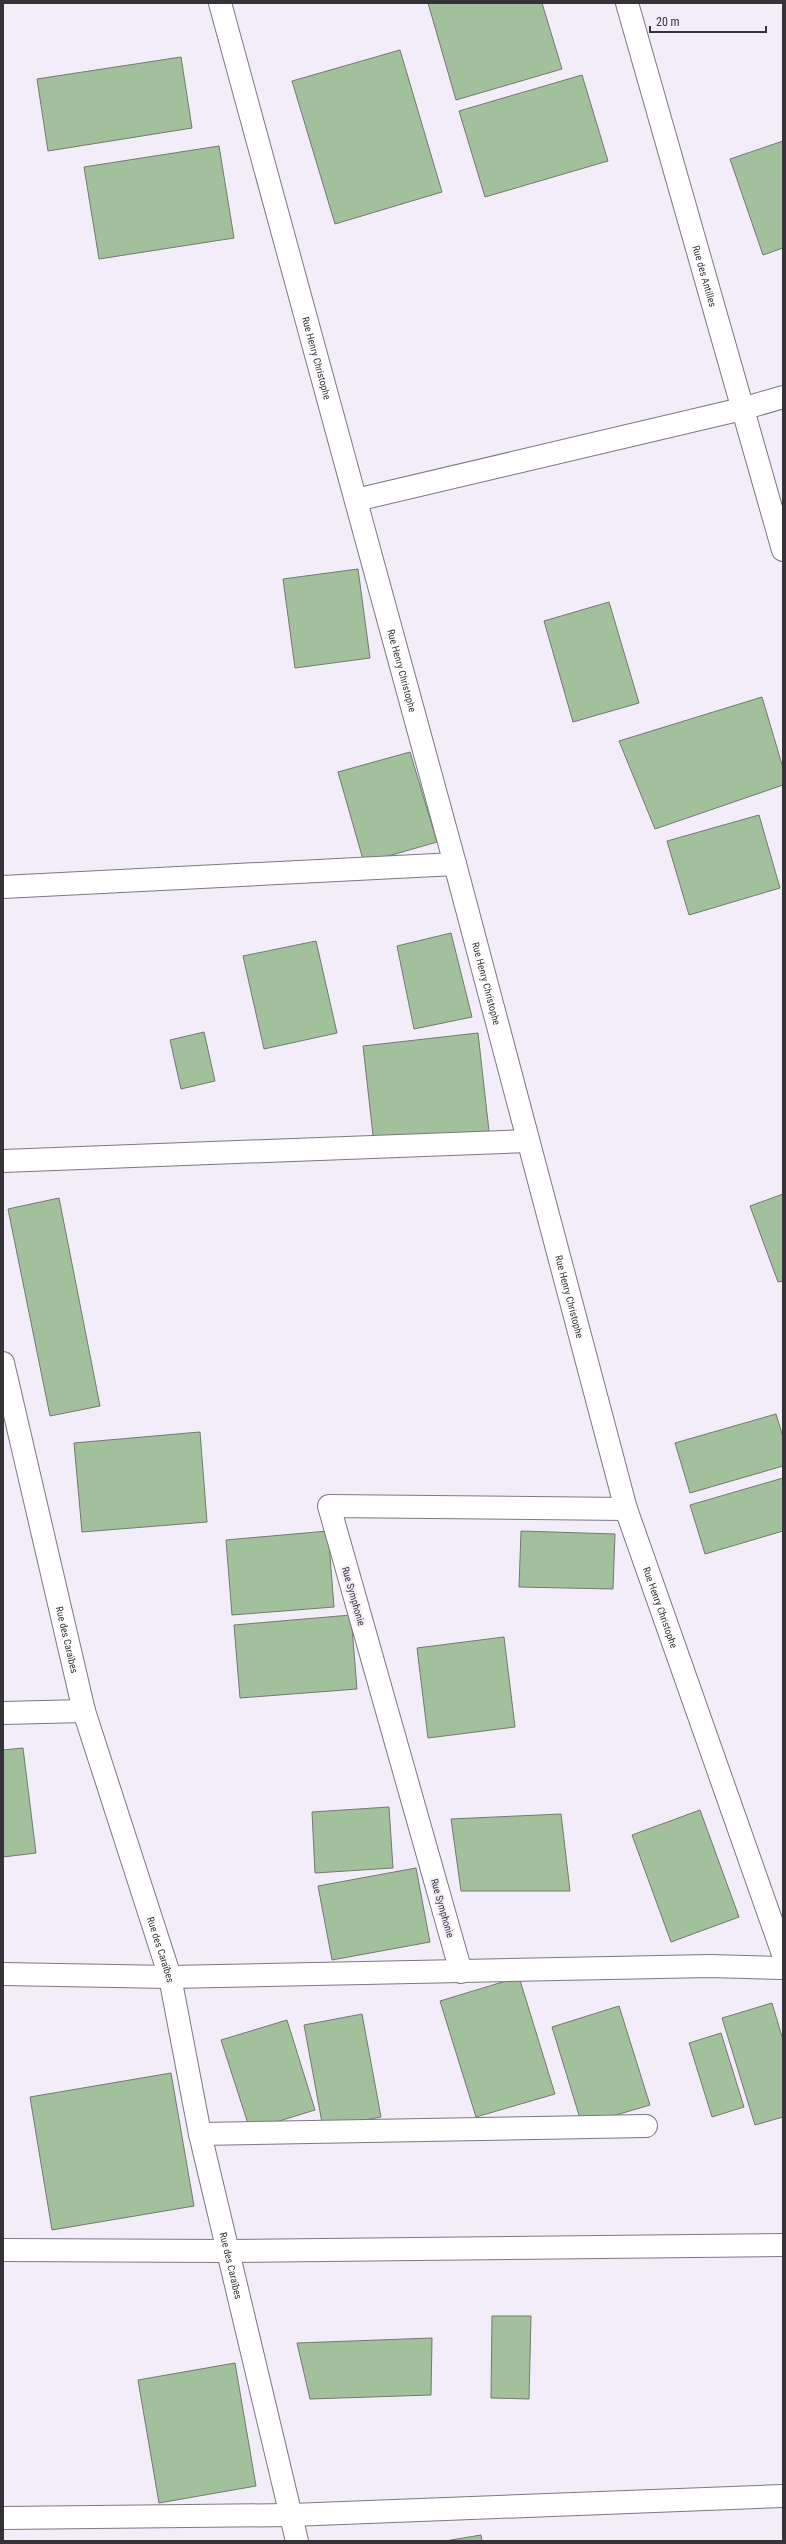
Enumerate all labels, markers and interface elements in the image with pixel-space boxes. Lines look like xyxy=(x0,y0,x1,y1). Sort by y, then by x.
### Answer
scale bar xyxy=(650,8,766,34)
text: 20 m xyxy=(656,15,680,29)
street label: Rue des Antilles xyxy=(690,244,719,309)
street label: Rue Henry Christophe xyxy=(300,316,333,401)
street label: Rue Henry Christophe xyxy=(385,628,418,714)
street label: Rue Henry Christophe xyxy=(470,941,502,1026)
street label: Rue Henry Christophe xyxy=(553,1254,586,1340)
street label: Rue Symphonie xyxy=(340,1565,367,1627)
street label: Rue Henry Christophe xyxy=(641,1565,680,1650)
street label: Rue des Caraïbes xyxy=(54,1605,80,1675)
street label: Rue Symphonie xyxy=(429,1877,456,1939)
street label: Rue des Caraïbes xyxy=(145,1915,176,1984)
street label: Rue des Caraïbes xyxy=(218,2231,244,2301)

